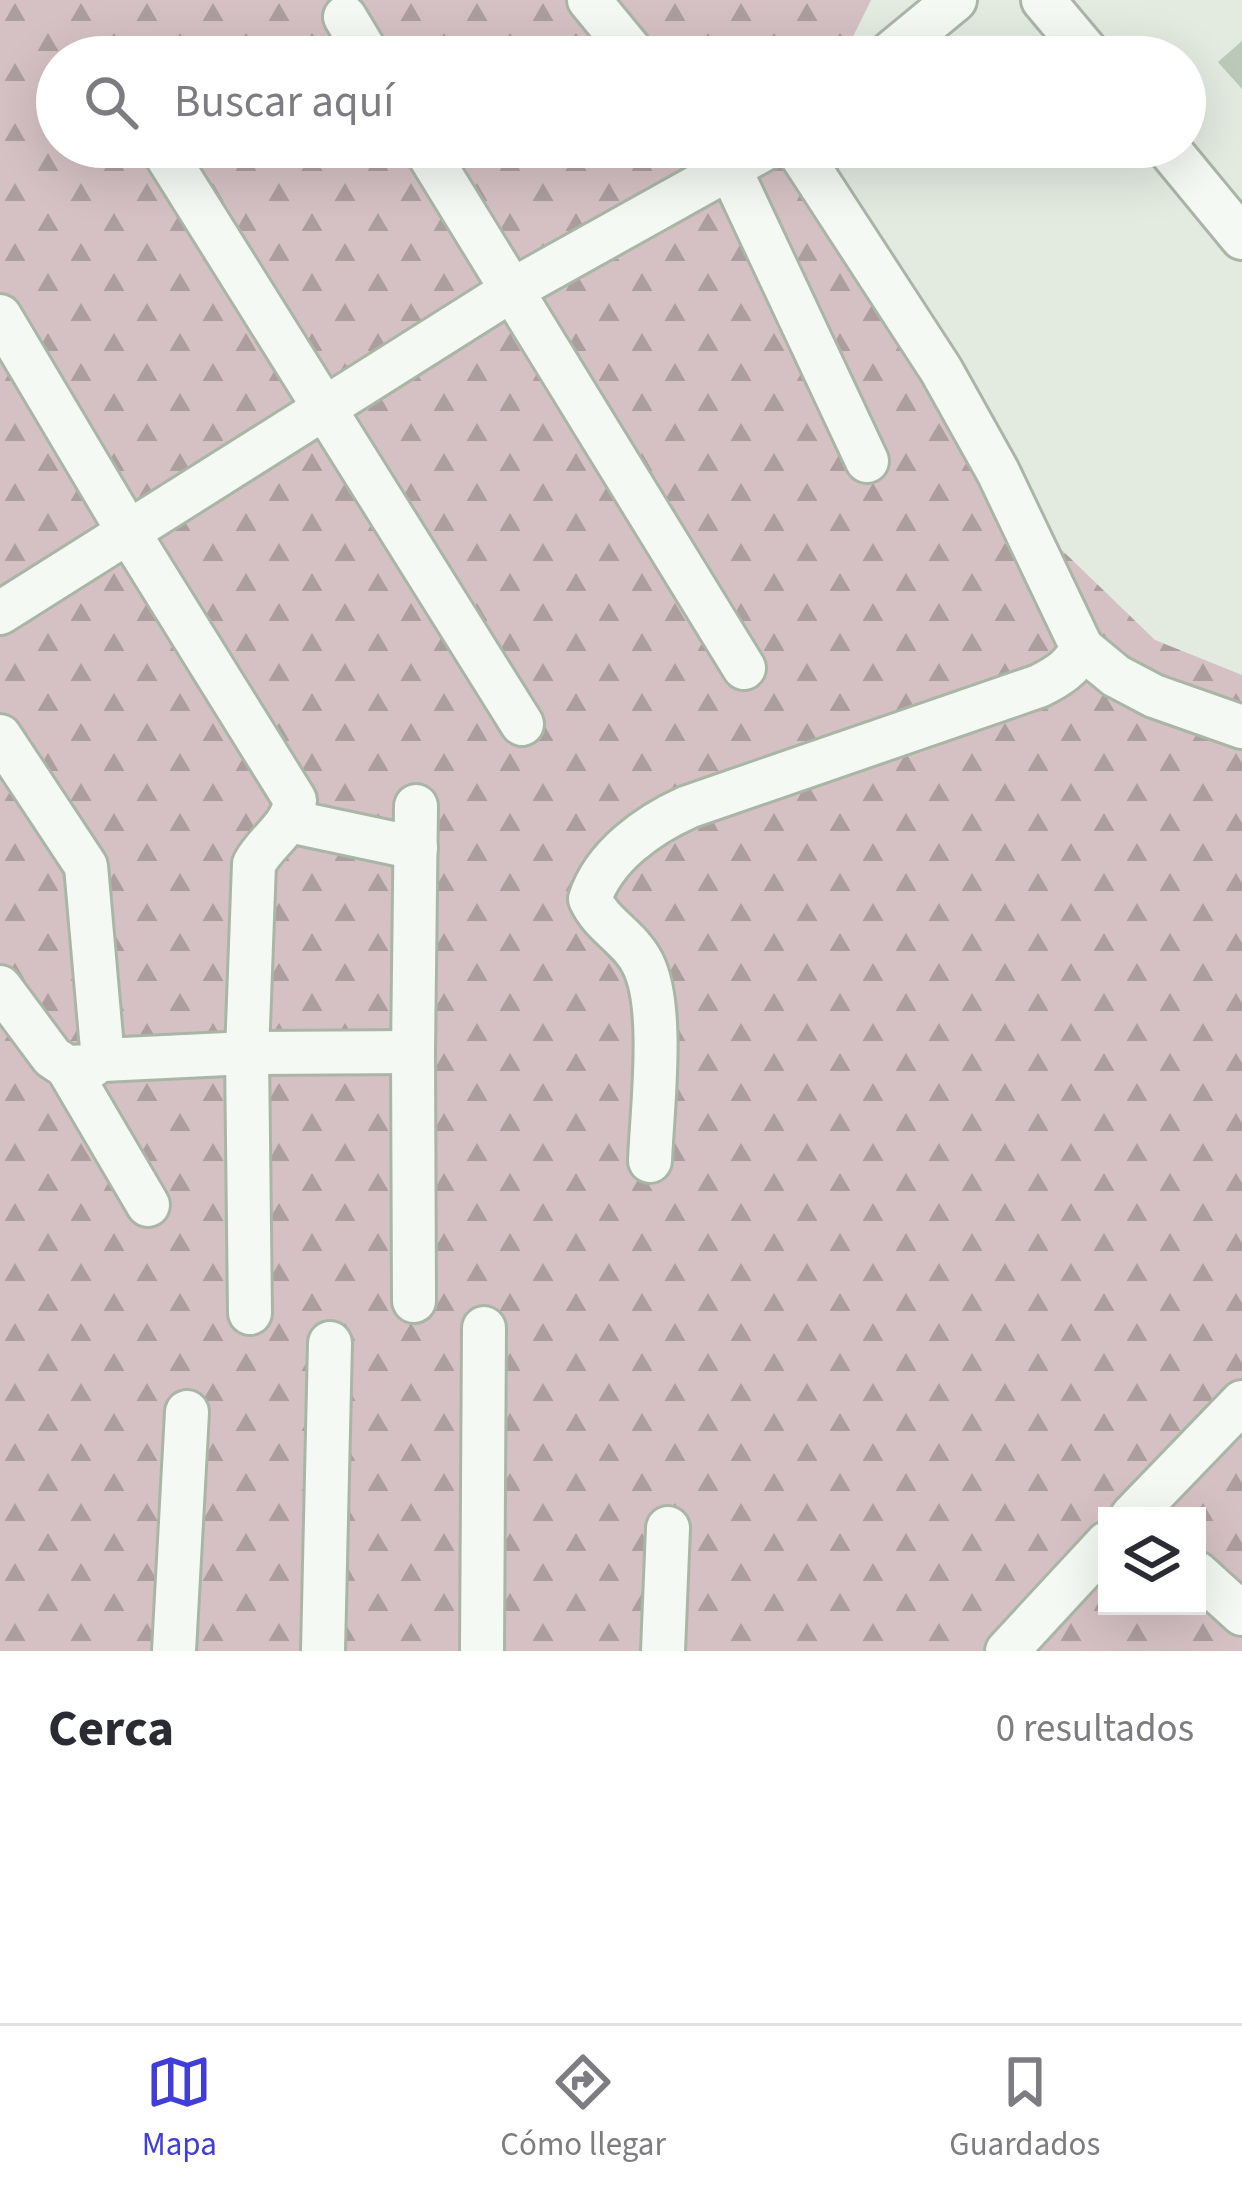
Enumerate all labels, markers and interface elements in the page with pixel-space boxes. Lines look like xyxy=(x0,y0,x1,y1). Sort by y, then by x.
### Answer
search box xyxy=(36,36,1206,168)
icon: search xyxy=(78,69,144,135)
text: Buscar aquí xyxy=(174,70,394,134)
map controls xyxy=(1098,1507,1206,1615)
button: layers xyxy=(1098,1507,1206,1615)
text: Cerca xyxy=(48,1693,174,1765)
text: 0 resultados xyxy=(996,1701,1194,1757)
tab: Mapa xyxy=(142,2049,217,2168)
tab: Cómo llegar xyxy=(500,2049,666,2168)
tab: Guardados xyxy=(949,2049,1100,2168)

